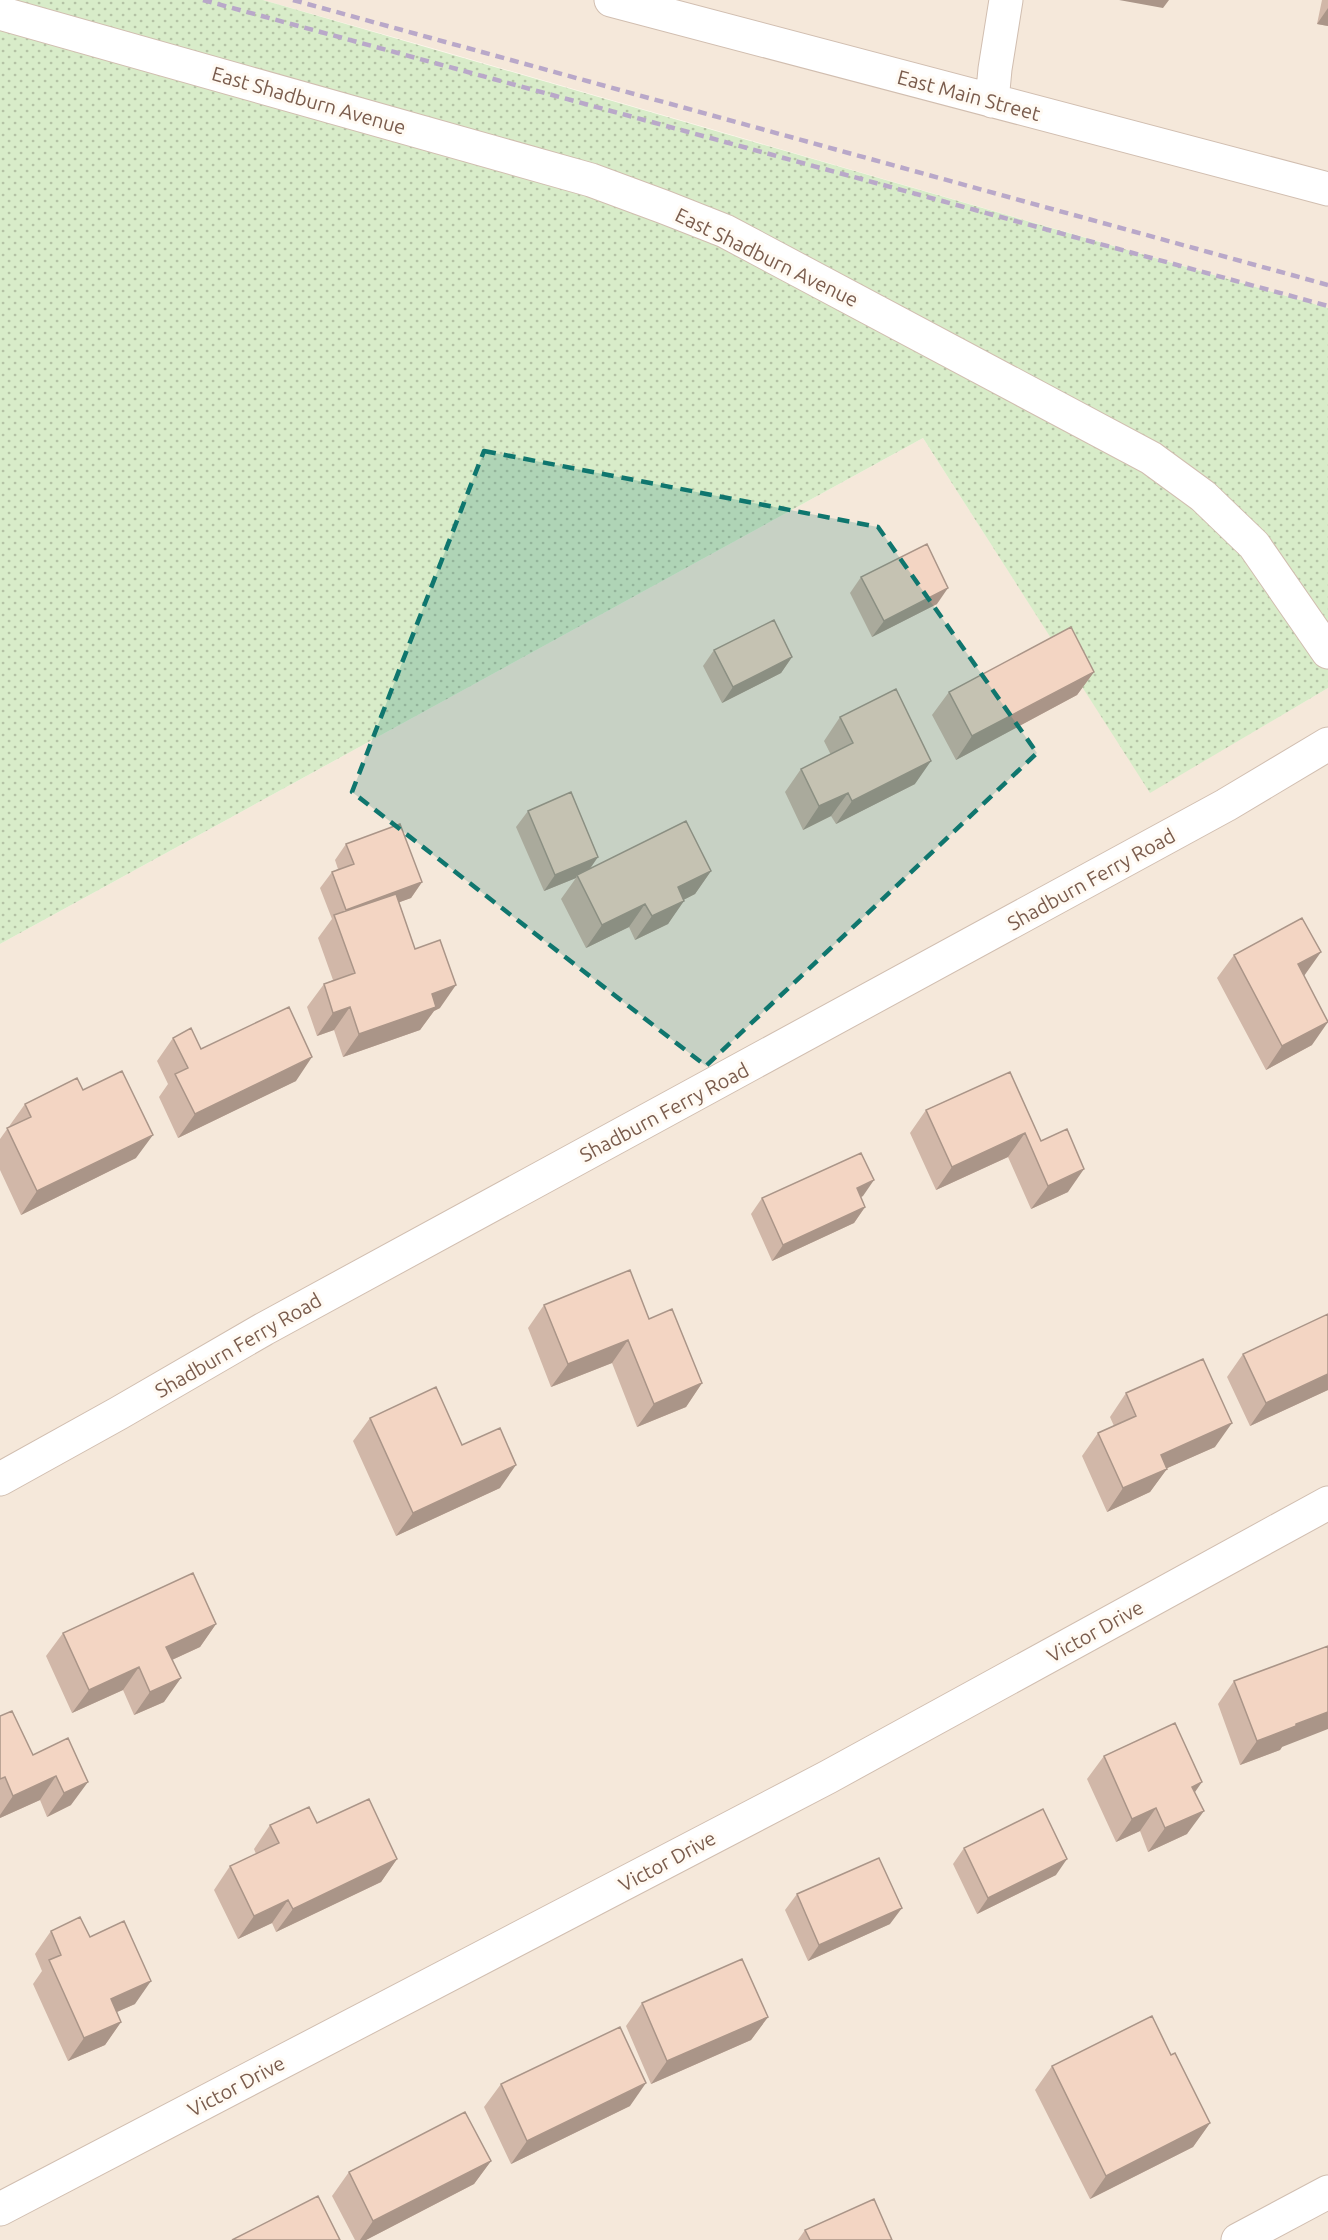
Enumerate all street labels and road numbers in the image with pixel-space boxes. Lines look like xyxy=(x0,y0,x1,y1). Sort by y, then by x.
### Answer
street label: East Shadburn Avenue xyxy=(209,61,409,139)
street label: East Main Street xyxy=(895,65,1043,125)
street label: East Shadburn Avenue xyxy=(672,203,862,311)
street label: Shadburn Ferry Road xyxy=(1003,823,1179,935)
street label: Shadburn Ferry Road xyxy=(576,1058,752,1166)
street label: Shadburn Ferry Road xyxy=(151,1288,325,1402)
street label: Victor Drive xyxy=(1043,1595,1147,1667)
street label: Victor Drive xyxy=(615,1826,719,1896)
street label: Victor Drive xyxy=(184,2051,288,2121)

